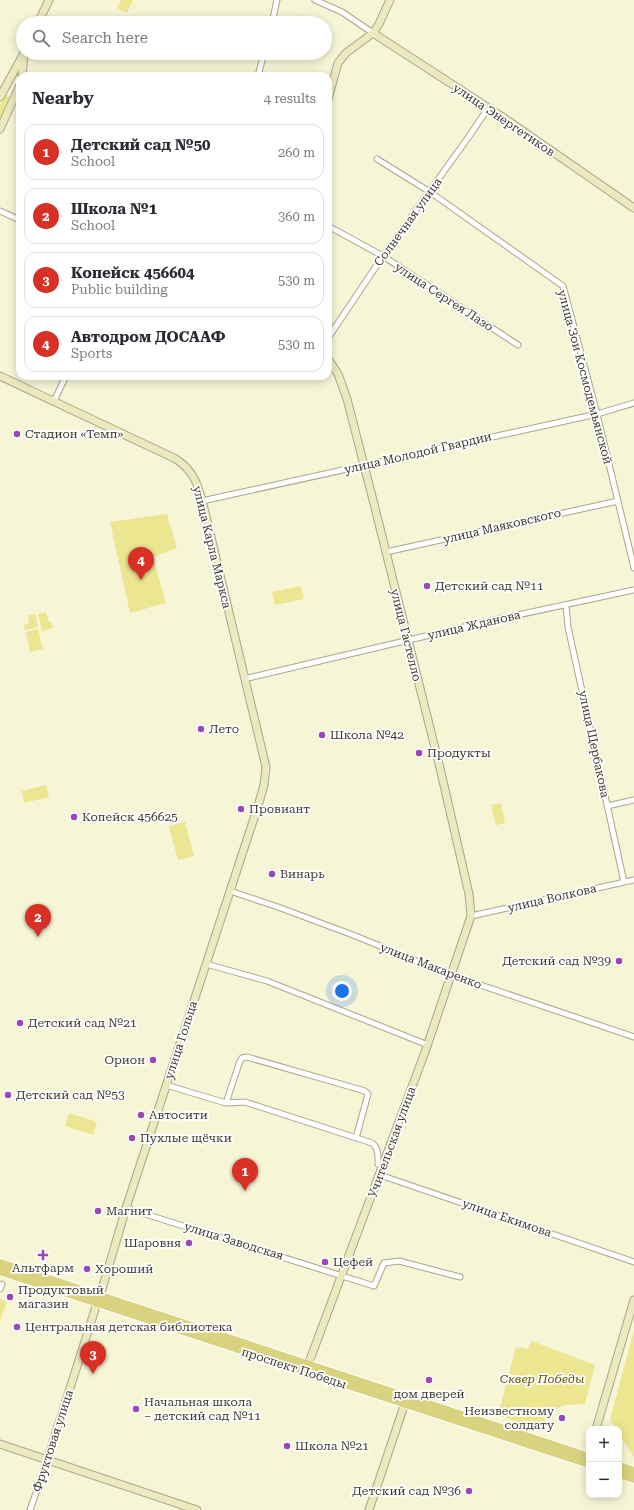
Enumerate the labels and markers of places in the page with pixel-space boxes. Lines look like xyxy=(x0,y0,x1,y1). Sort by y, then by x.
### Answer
place label: Стадион «Темп» xyxy=(25,427,124,441)
marker: Стадион «Темп» xyxy=(12,429,22,439)
pin: 4 xyxy=(128,547,154,580)
place label: Детский сад №11 xyxy=(435,579,544,593)
marker: Детский сад №11 xyxy=(422,581,432,591)
place label: Лето xyxy=(209,722,239,736)
marker: Лето xyxy=(196,724,206,734)
place label: Школа №42 xyxy=(330,728,404,742)
marker: Школа №42 xyxy=(317,730,327,740)
place label: Продукты xyxy=(427,746,491,760)
marker: Продукты xyxy=(414,748,424,758)
place label: Провиант xyxy=(249,802,310,816)
marker: Провиант xyxy=(236,804,246,814)
place label: Копейск 456625 xyxy=(82,810,178,824)
marker: Копейск 456625 xyxy=(69,812,79,822)
place label: Винарь xyxy=(280,867,325,881)
marker: Винарь xyxy=(267,869,277,879)
pin: 2 xyxy=(25,904,51,937)
place label: Детский сад №39 xyxy=(502,954,611,968)
marker: Детский сад №39 xyxy=(614,956,624,966)
place label: Детский сад №21 xyxy=(28,1016,137,1030)
marker: Детский сад №21 xyxy=(15,1018,25,1028)
place label: Орион xyxy=(104,1053,145,1067)
marker: Орион xyxy=(148,1055,158,1065)
place label: Детский сад №53 xyxy=(16,1088,125,1102)
marker: Детский сад №53 xyxy=(3,1090,13,1100)
place label: Автосити xyxy=(149,1108,208,1122)
marker: Автосити xyxy=(136,1110,146,1120)
place label: Пухлые щёчки xyxy=(140,1131,232,1145)
marker: Пухлые щёчки xyxy=(127,1133,137,1143)
pin: 1 xyxy=(232,1158,258,1191)
place label: Магнит xyxy=(106,1204,153,1218)
marker: Магнит xyxy=(93,1206,103,1216)
place label: Шаровня xyxy=(124,1236,181,1250)
marker: Шаровня xyxy=(184,1238,194,1248)
marker: Альтфарм xyxy=(38,1250,48,1260)
place label: Цефей xyxy=(333,1255,373,1269)
marker: Цефей xyxy=(320,1257,330,1267)
place label: Альтфарм xyxy=(12,1261,74,1275)
place label: Хороший xyxy=(95,1262,153,1276)
marker: Хороший xyxy=(82,1264,92,1274)
place label: Продуктовый магазин xyxy=(18,1283,104,1311)
marker: Продуктовый магазин xyxy=(5,1292,15,1302)
place label: Центральная детская библиотека xyxy=(25,1320,233,1334)
marker: Центральная детская библиотека xyxy=(12,1322,22,1332)
pin: 3 xyxy=(80,1341,106,1374)
marker: дом дверей xyxy=(424,1375,434,1385)
place label: дом дверей xyxy=(393,1387,465,1401)
place label: Начальная школа – детский сад №11 xyxy=(144,1395,261,1423)
marker: Начальная школа – детский сад №11 xyxy=(131,1404,141,1414)
place label: Неизвестному солдату xyxy=(464,1404,555,1432)
marker: Неизвестному солдату xyxy=(557,1413,567,1423)
place label: Школа №21 xyxy=(295,1439,369,1453)
marker: Школа №21 xyxy=(282,1441,292,1451)
place label: Детский сад №36 xyxy=(352,1484,461,1498)
marker: Детский сад №36 xyxy=(464,1486,474,1496)

